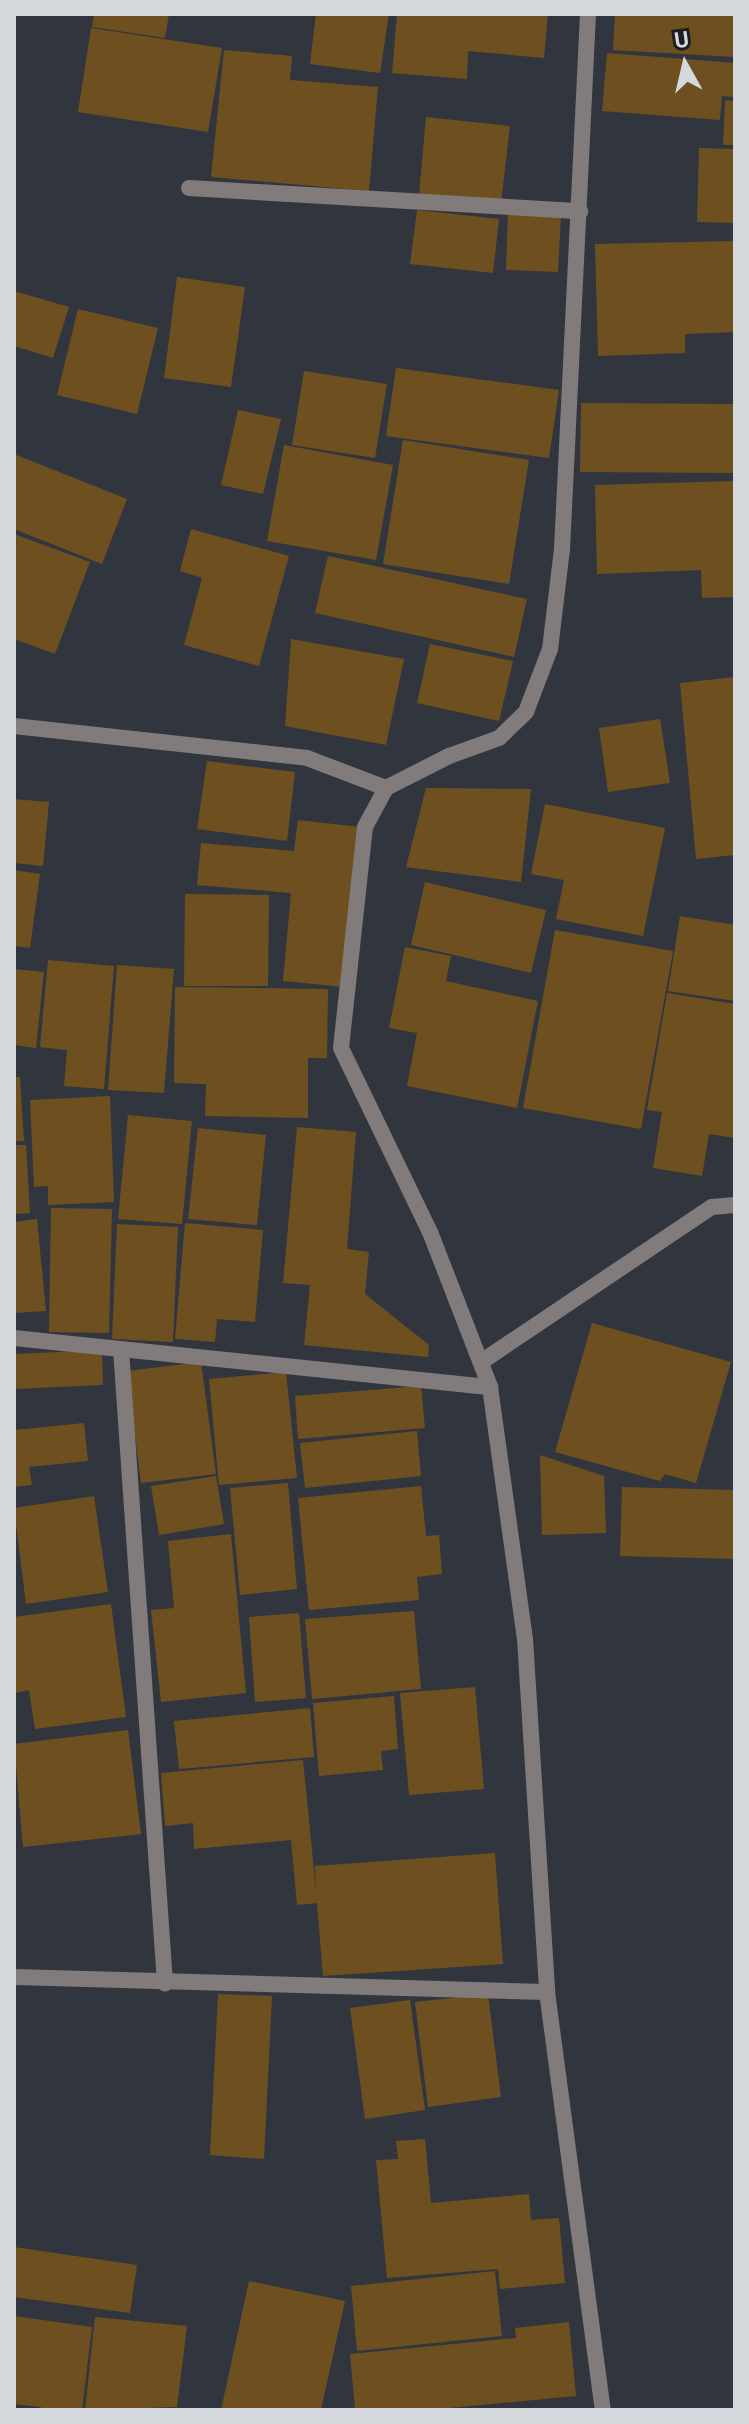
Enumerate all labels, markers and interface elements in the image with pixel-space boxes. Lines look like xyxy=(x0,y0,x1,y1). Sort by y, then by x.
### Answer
north arrow xyxy=(645,24,725,104)
text: U xyxy=(673,26,691,53)

